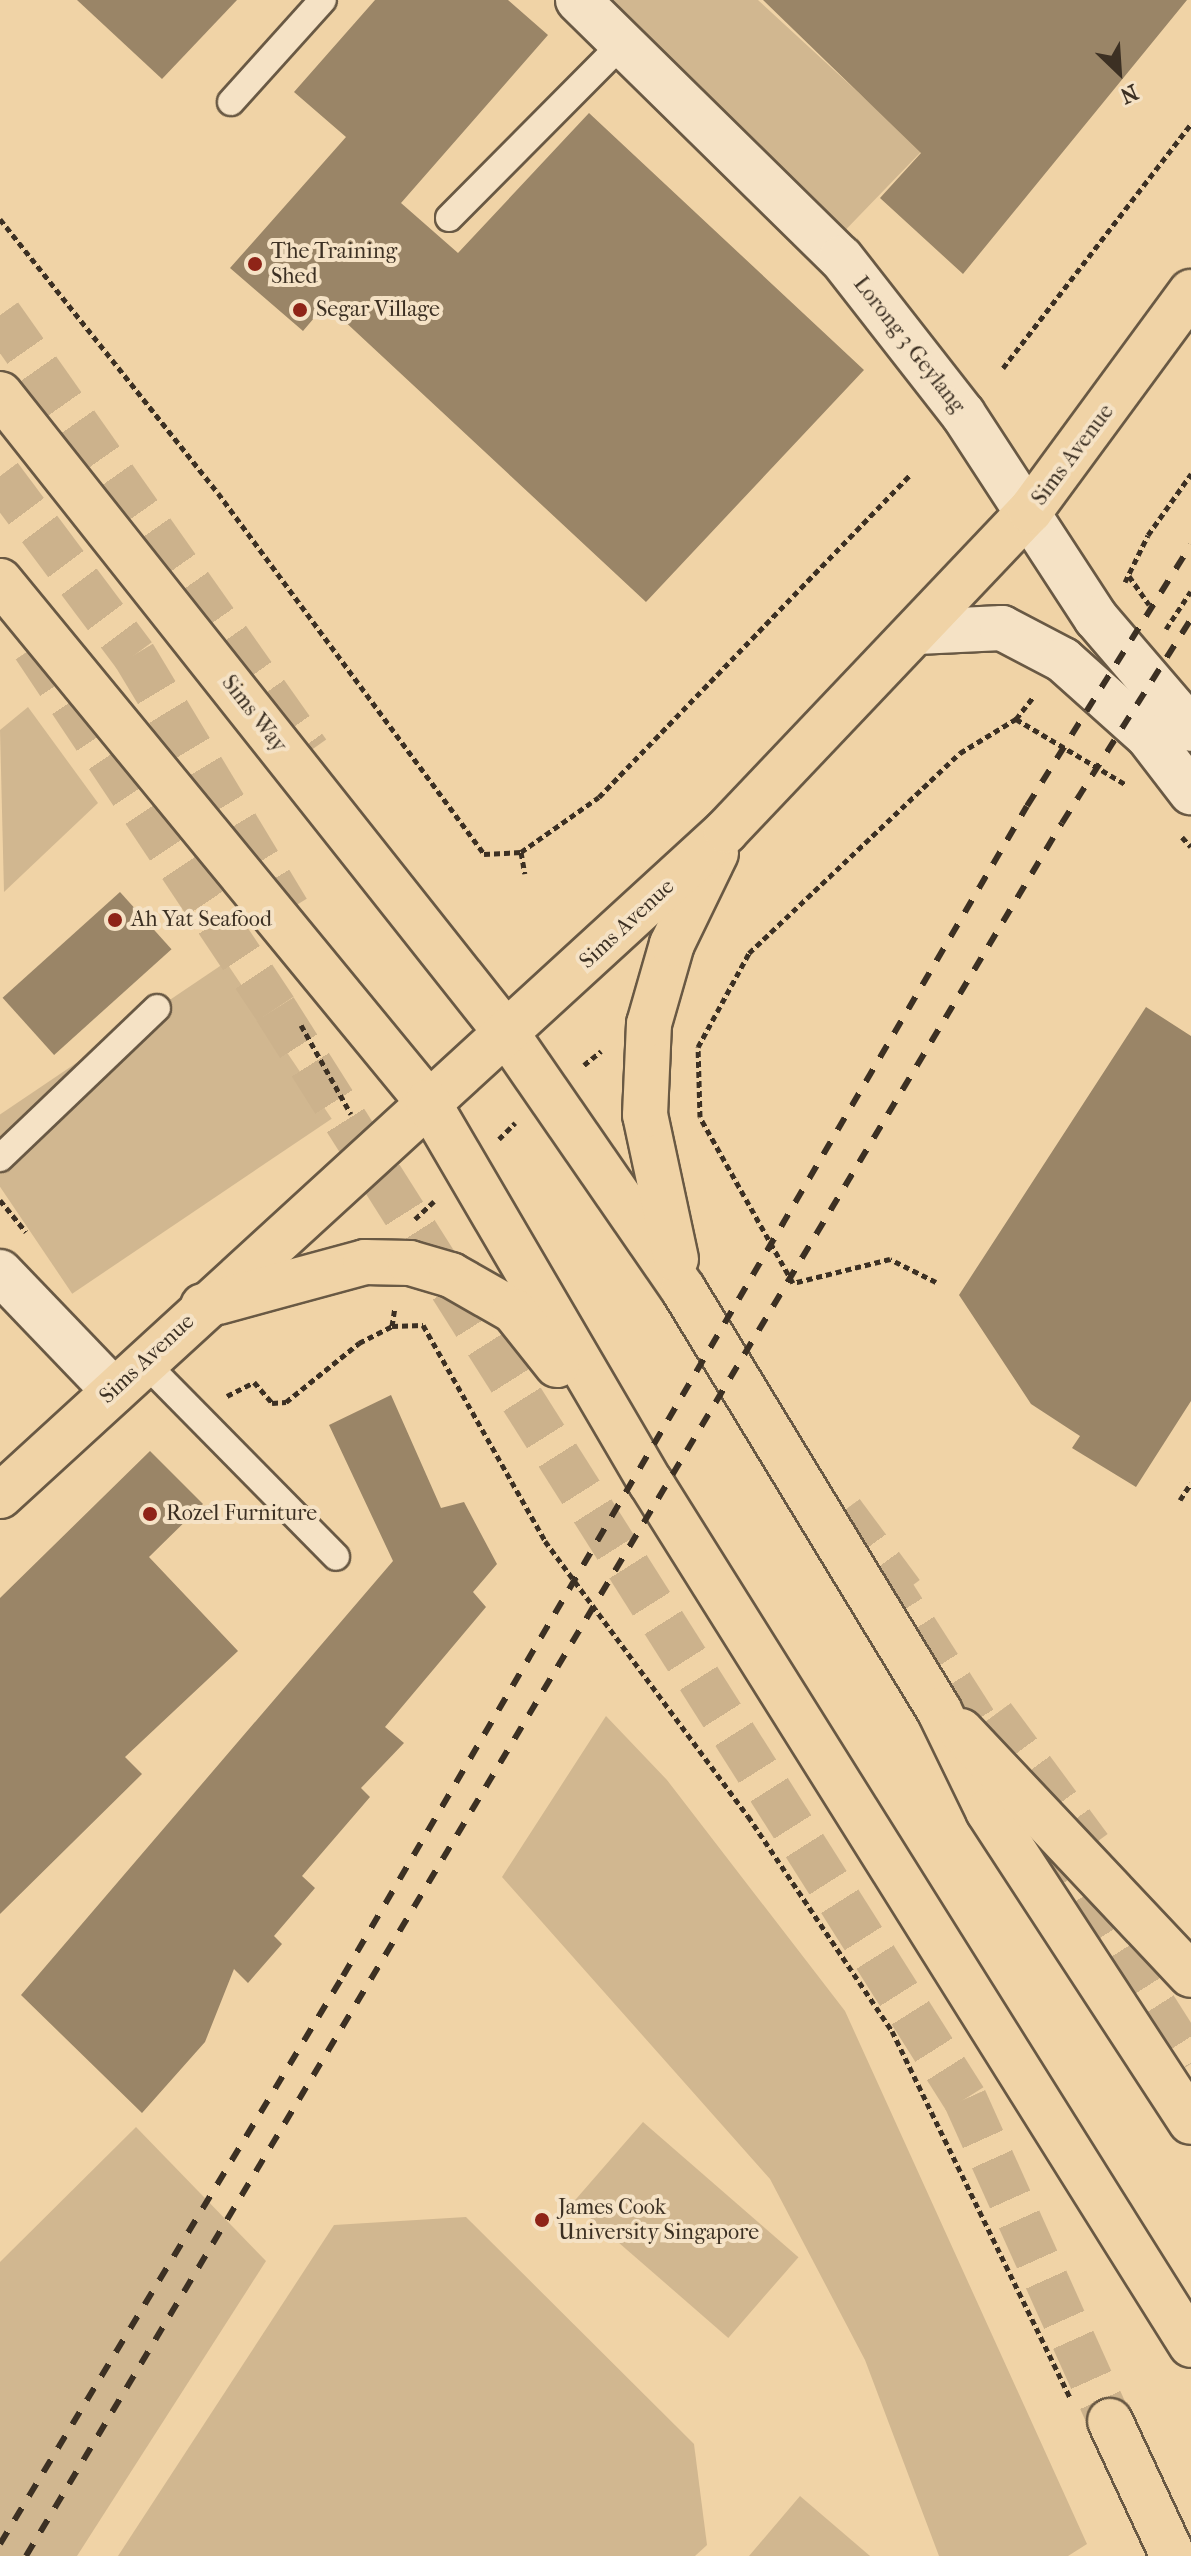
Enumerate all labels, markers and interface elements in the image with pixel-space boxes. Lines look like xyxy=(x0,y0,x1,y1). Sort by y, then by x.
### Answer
north arrow xyxy=(1079,32,1159,112)
text: N xyxy=(1116,78,1142,109)
place label: The Training Shed xyxy=(271,238,397,290)
marker: The Training Shed xyxy=(246,255,264,273)
street label: Lorong 3 Geylang xyxy=(847,271,971,419)
place label: Segar Village xyxy=(316,297,440,323)
marker: Segar Village xyxy=(291,301,309,319)
street label: Sims Avenue xyxy=(1026,399,1120,511)
street label: Sims Way xyxy=(216,670,292,758)
street label: Sims Avenue xyxy=(574,873,680,975)
place label: Ah Yat Seafood xyxy=(131,907,272,933)
marker: Ah Yat Seafood xyxy=(106,911,124,929)
street label: Sims Avenue xyxy=(94,1308,200,1410)
place label: Rozel Furniture xyxy=(166,1501,317,1527)
marker: Rozel Furniture xyxy=(141,1505,159,1523)
place label: James Cook University Singapore xyxy=(558,2194,759,2246)
marker: James Cook University Singapore xyxy=(533,2211,551,2229)

